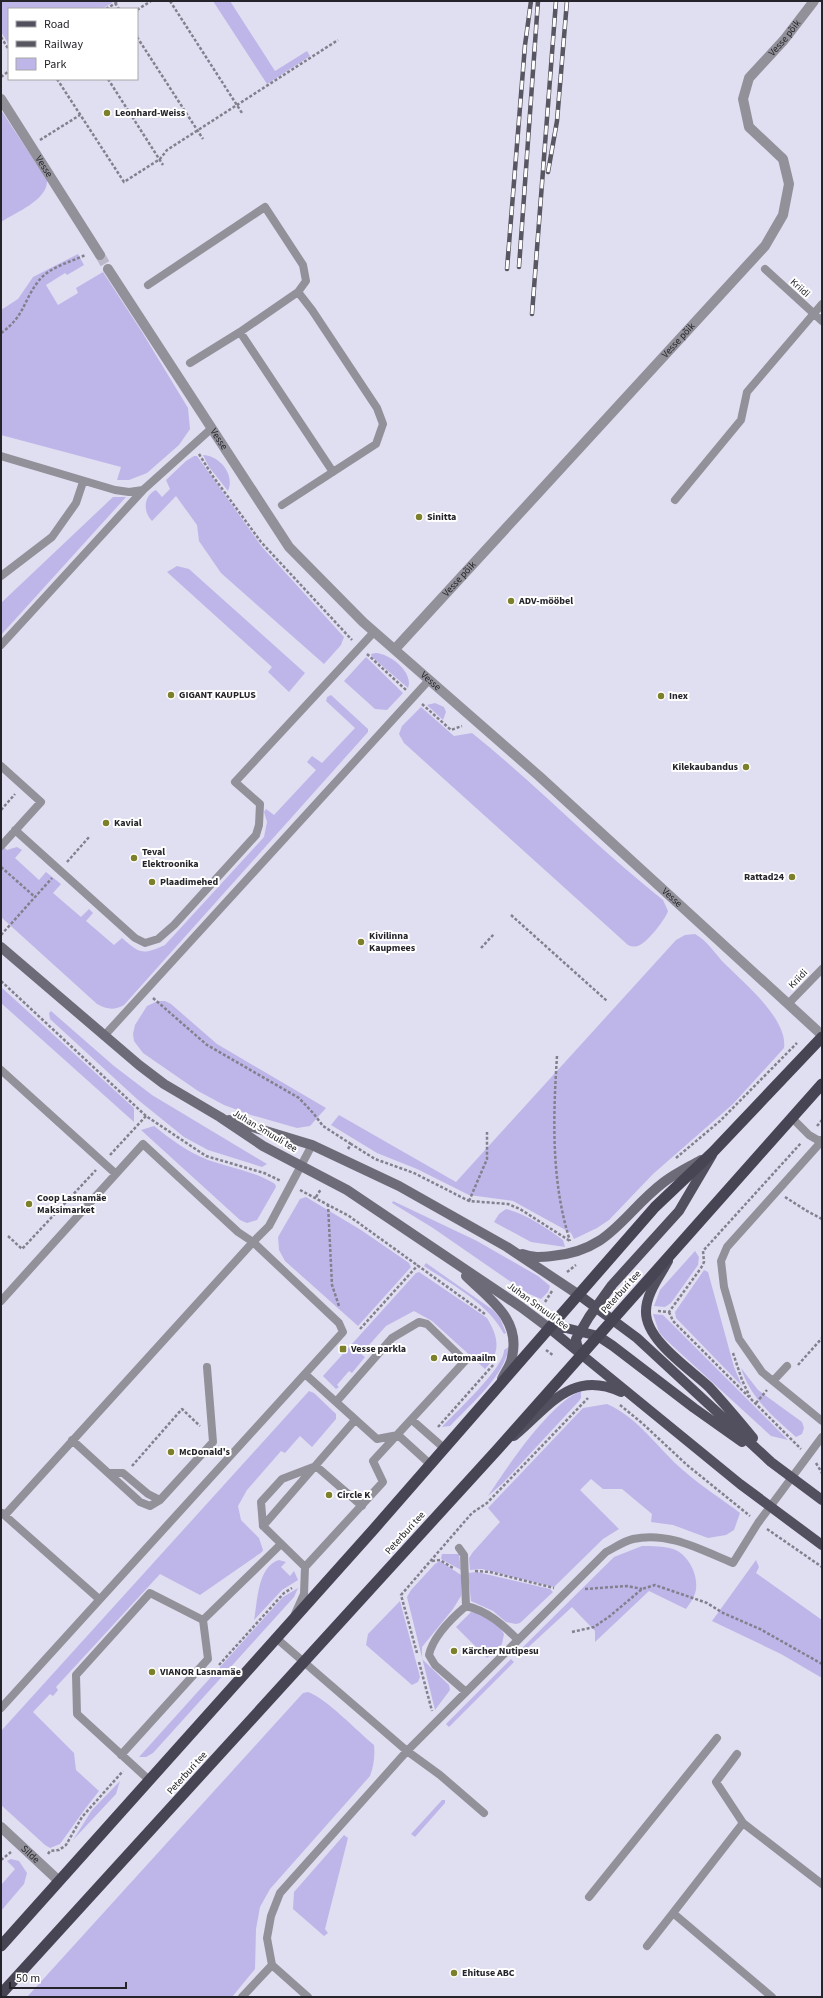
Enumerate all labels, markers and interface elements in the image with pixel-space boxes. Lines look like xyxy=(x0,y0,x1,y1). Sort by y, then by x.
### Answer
legend xyxy=(8,8,138,80)
text: Road xyxy=(44,16,70,33)
street label: Vesse põik xyxy=(765,17,804,59)
text: Railway xyxy=(44,36,83,53)
text: Park xyxy=(44,56,66,73)
place label: Leonhard-Weiss xyxy=(115,106,186,120)
marker: Leonhard-Weiss xyxy=(102,108,112,118)
street label: Vesse xyxy=(32,153,56,180)
street label: Kriidi xyxy=(787,275,813,301)
street label: Vesse põik xyxy=(658,319,698,361)
street label: Vesse xyxy=(207,426,231,453)
place label: Sinitta xyxy=(427,510,456,524)
marker: Sinitta xyxy=(414,512,424,522)
street label: Vesse põik xyxy=(439,558,479,600)
place label: ADV-mööbel xyxy=(518,594,573,608)
marker: ADV-mööbel xyxy=(506,596,516,606)
street label: Vesse xyxy=(417,668,444,694)
place label: GIGANT KAUPLUS xyxy=(179,688,256,702)
place label: Inex xyxy=(669,689,688,703)
marker: GIGANT KAUPLUS xyxy=(166,690,176,700)
marker: Inex xyxy=(656,691,666,701)
place label: Kilekaubandus xyxy=(672,760,739,774)
marker: Kilekaubandus xyxy=(741,762,751,772)
place label: Kavial xyxy=(114,816,142,830)
marker: Kavial xyxy=(101,818,111,828)
place label: Teval Elektroonika xyxy=(142,845,199,871)
marker: Teval Elektroonika xyxy=(129,853,139,863)
place label: Rattad24 xyxy=(744,870,785,884)
marker: Rattad24 xyxy=(787,872,797,882)
place label: Plaadimehed xyxy=(160,875,218,889)
marker: Plaadimehed xyxy=(147,877,157,887)
street label: Vesse xyxy=(658,885,685,911)
place label: Kivilinna Kaupmees xyxy=(369,929,416,955)
marker: Kivilinna Kaupmees xyxy=(356,937,366,947)
street label: Kriidi xyxy=(785,966,811,992)
street label: Juhan Smuuli tee xyxy=(230,1106,300,1156)
place label: Coop Lasnamäe Maksimarket xyxy=(37,1191,107,1217)
marker: Coop Lasnamäe Maksimarket xyxy=(24,1199,34,1209)
street label: Peterburi tee xyxy=(598,1267,644,1317)
street label: Juhan Smuuli tee xyxy=(504,1279,572,1333)
place label: Vesse parkla xyxy=(350,1342,406,1356)
marker: Vesse parkla xyxy=(338,1344,348,1354)
place label: Automaailm xyxy=(441,1351,496,1365)
marker: Automaailm xyxy=(429,1353,439,1363)
place label: McDonald's xyxy=(179,1445,231,1459)
marker: McDonald's xyxy=(166,1447,176,1457)
place label: Circle K xyxy=(337,1488,371,1502)
marker: Circle K xyxy=(324,1490,334,1500)
street label: Peterburi tee xyxy=(382,1508,428,1558)
place label: Kärcher Nutipesu xyxy=(462,1644,539,1658)
marker: Kärcher Nutipesu xyxy=(449,1646,459,1656)
place label: VIANOR Lasnamäe xyxy=(159,1665,241,1679)
marker: VIANOR Lasnamäe xyxy=(147,1667,157,1677)
street label: Peterburi tee xyxy=(164,1748,210,1798)
street label: Silde xyxy=(18,1842,43,1867)
scale bar xyxy=(10,1964,126,1990)
place label: Ehituse ABC xyxy=(462,1966,515,1980)
marker: Ehituse ABC xyxy=(449,1968,459,1978)
text: 50 m xyxy=(16,1970,40,1987)

